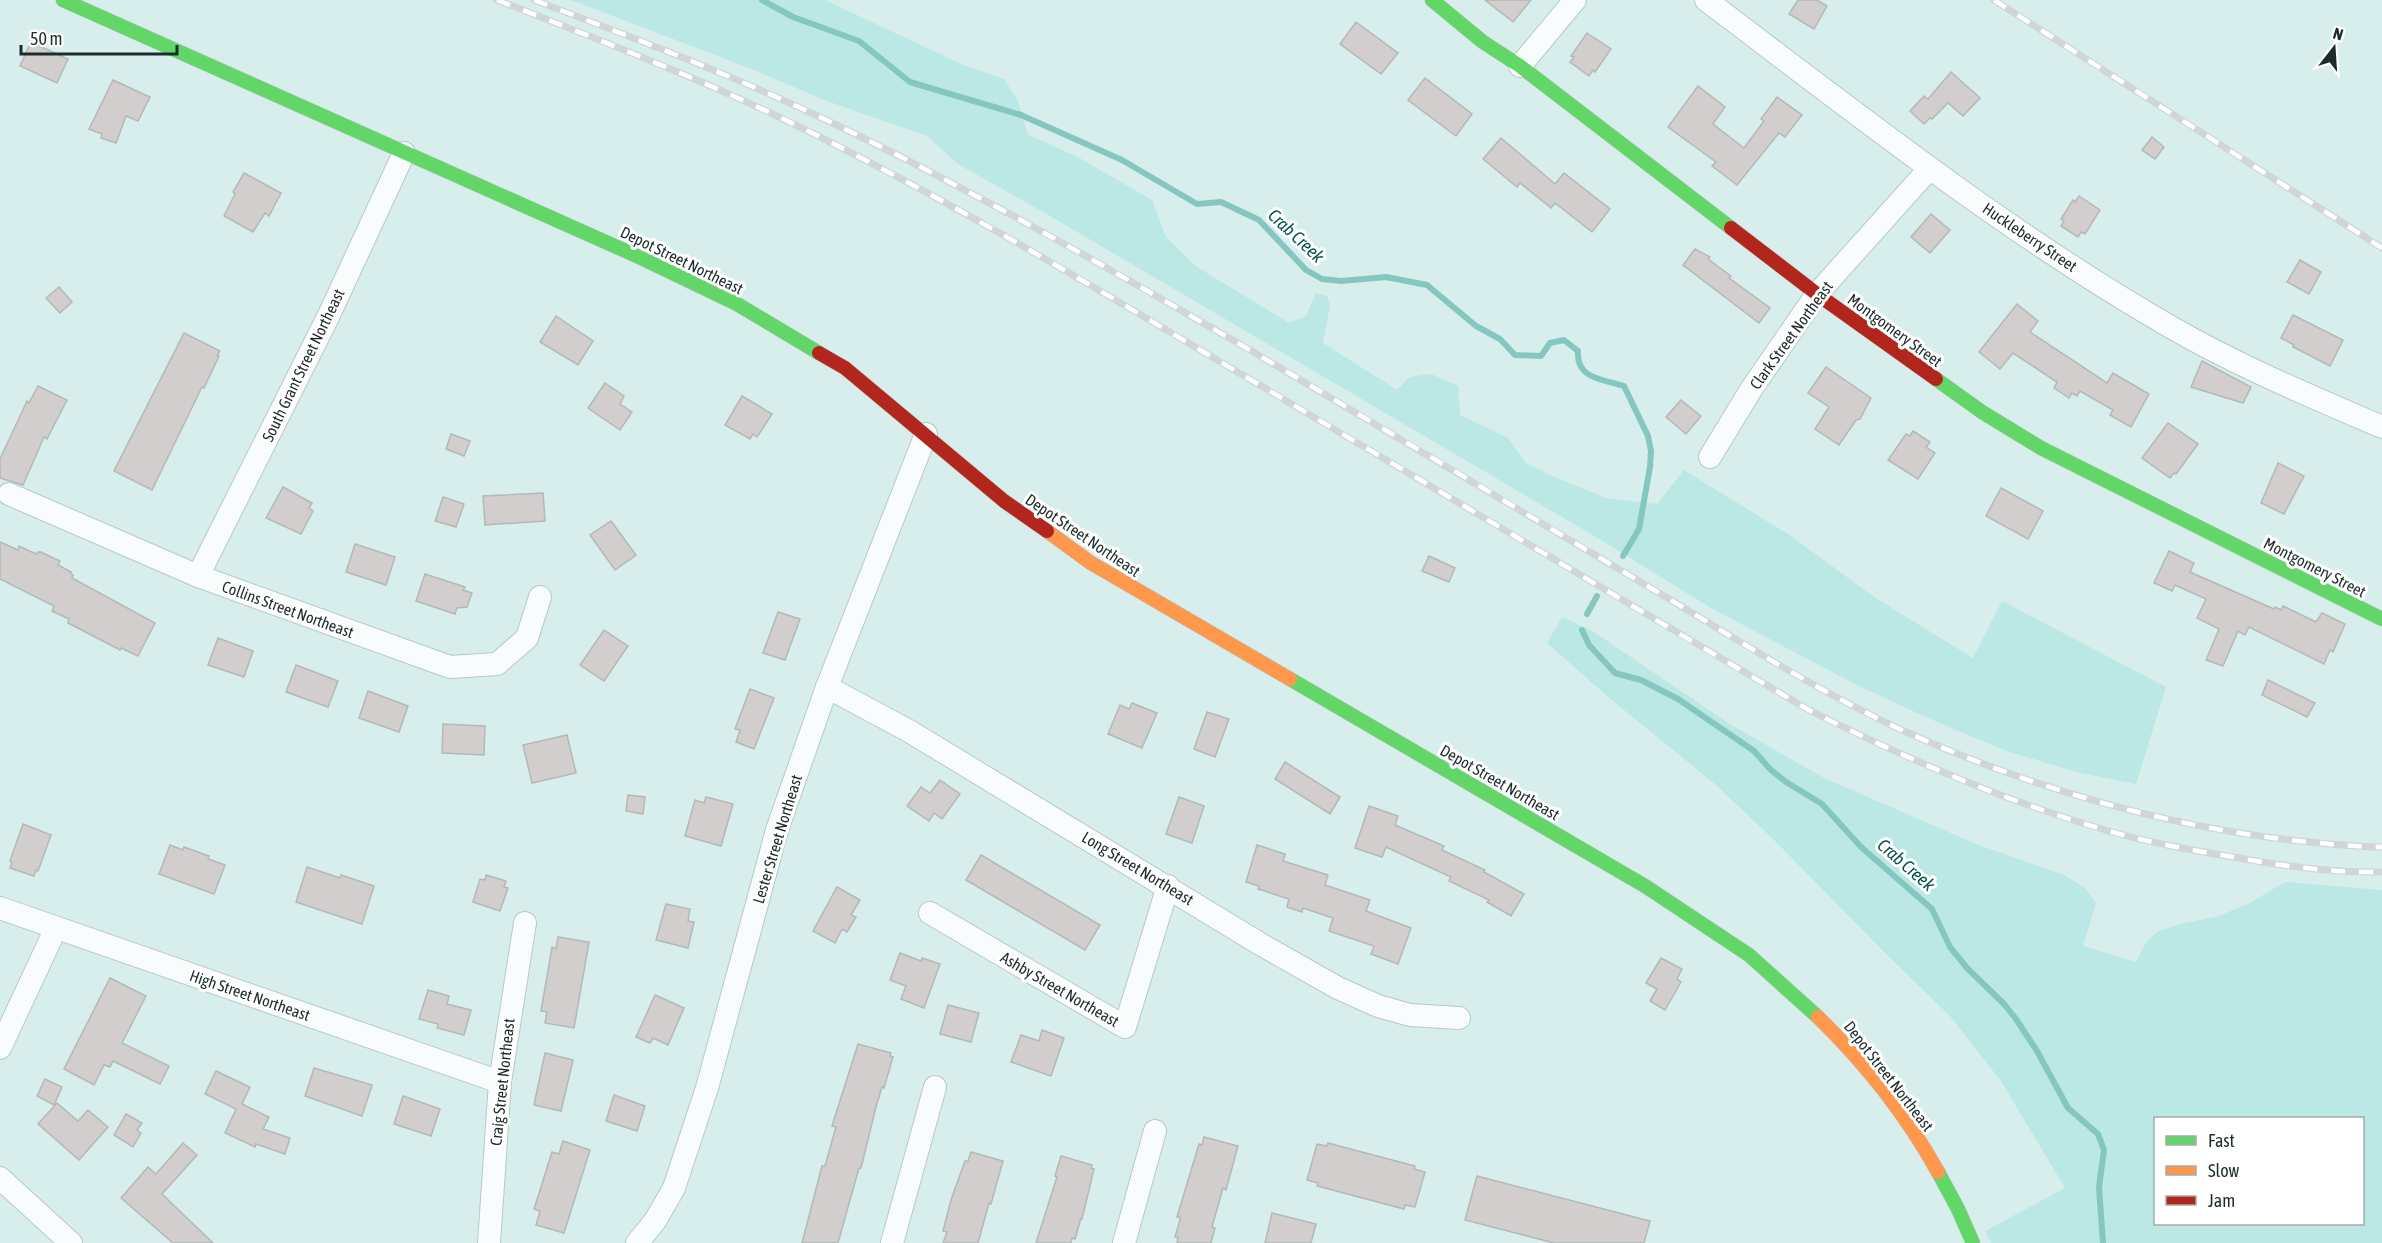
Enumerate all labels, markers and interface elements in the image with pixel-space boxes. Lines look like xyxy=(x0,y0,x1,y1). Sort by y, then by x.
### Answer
scale bar xyxy=(21,18,177,56)
north arrow xyxy=(2304,18,2364,78)
text: N xyxy=(2331,24,2346,44)
text: 50 m xyxy=(30,28,62,49)
street label: Huckleberry Street xyxy=(1979,199,2081,276)
water label: Crab Creek xyxy=(1264,204,1330,268)
street label: Depot Street Northeast xyxy=(617,222,747,299)
street label: Clark Street Northeast xyxy=(1746,277,1836,392)
street label: South Grant Street Northeast xyxy=(258,285,348,444)
street label: Montgomery Street xyxy=(1844,290,1946,371)
street label: Depot Street Northeast xyxy=(1022,490,1144,581)
street label: Montgomery Street xyxy=(2261,534,2369,602)
street label: Collins Street Northeast xyxy=(220,577,357,641)
street label: Depot Street Northeast xyxy=(1437,741,1563,824)
street label: Lester Street Northeast xyxy=(749,772,805,906)
street label: Long Street Northeast xyxy=(1079,828,1197,909)
water label: Crab Creek xyxy=(1873,834,1940,896)
street label: Ashby Street Northeast xyxy=(997,948,1123,1031)
street label: High Street Northeast xyxy=(187,966,313,1025)
street label: Craig Street Northeast xyxy=(486,1017,519,1147)
street label: Depot Street Northeast xyxy=(1840,1018,1938,1135)
legend xyxy=(2154,1117,2364,1225)
text: Fast xyxy=(2208,1130,2235,1151)
text: Slow xyxy=(2208,1160,2239,1181)
text: Jam xyxy=(2208,1190,2235,1211)

